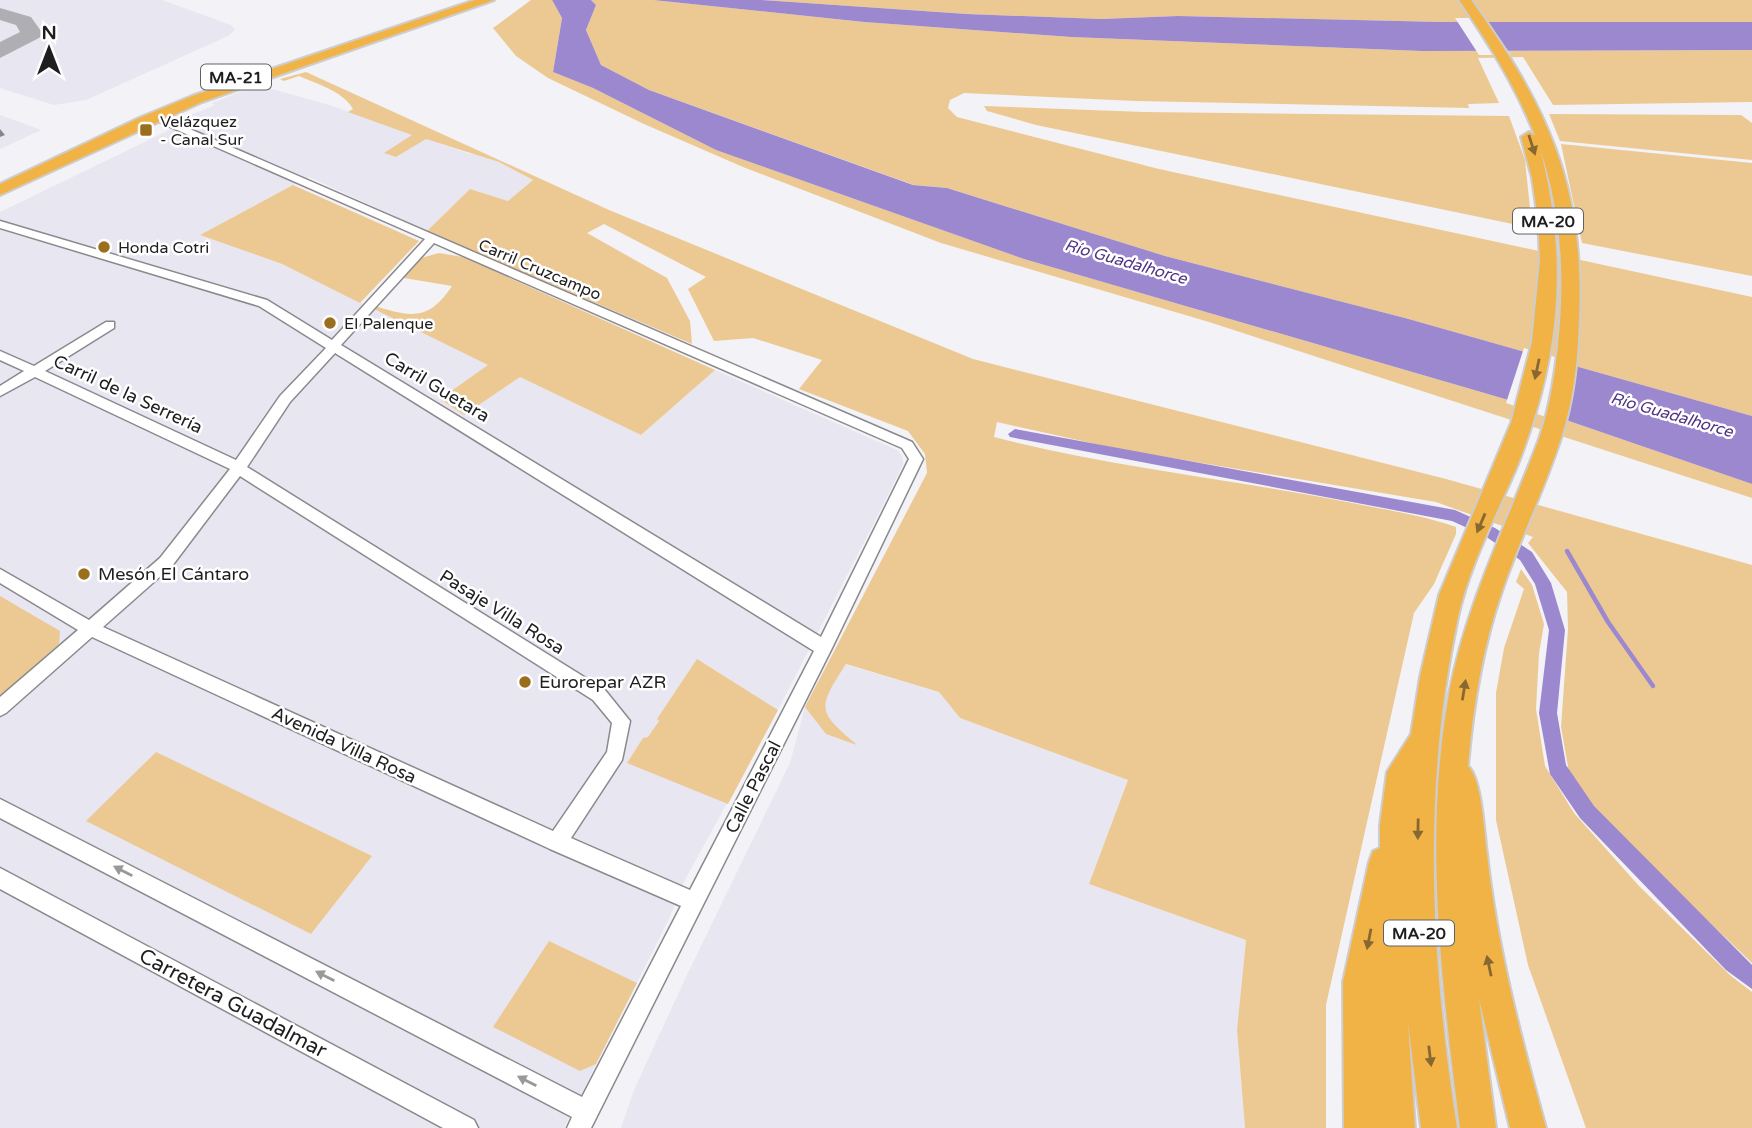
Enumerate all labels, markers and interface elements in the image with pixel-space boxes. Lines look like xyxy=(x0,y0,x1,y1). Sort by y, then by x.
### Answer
north arrow xyxy=(14,14,84,84)
text: N xyxy=(41,22,57,44)
road number: MA-21 xyxy=(201,64,271,90)
place label: Velázquez - Canal Sur xyxy=(160,112,244,150)
marker: Velázquez - Canal Sur xyxy=(138,122,154,138)
one-way arrow xyxy=(1527,134,1537,155)
road number: MA-20 xyxy=(1513,209,1583,234)
street label: Carril Cruzcampo xyxy=(475,235,604,305)
water label: Río Guadalhorce xyxy=(1062,235,1190,289)
place label: Honda Cotri xyxy=(118,238,209,258)
marker: Honda Cotri xyxy=(96,239,112,255)
place label: El Palenque xyxy=(344,314,433,334)
marker: El Palenque xyxy=(322,315,338,331)
street label: Carril Guetara xyxy=(380,347,494,427)
street label: Carril de la Serrería xyxy=(50,350,206,438)
one-way arrow xyxy=(1532,358,1543,380)
water label: Río Guadalhorce xyxy=(1608,388,1736,442)
one-way arrow xyxy=(1476,513,1487,534)
place label: Mesón El Cántaro xyxy=(98,563,249,585)
street label: Pasaje Villa Rosa xyxy=(436,565,568,659)
marker: Mesón El Cántaro xyxy=(76,566,92,582)
place label: Eurorepar AZR xyxy=(539,671,666,693)
marker: Eurorepar AZR xyxy=(517,674,533,690)
one-way arrow xyxy=(1459,679,1470,701)
street label: Avenida Villa Rosa xyxy=(268,702,420,788)
street label: Calle Pascal xyxy=(720,737,786,837)
one-way arrow xyxy=(1413,818,1424,840)
one-way arrow xyxy=(113,866,133,877)
road number: MA-20 xyxy=(1384,920,1454,945)
one-way arrow xyxy=(1363,928,1374,950)
street label: Carretera Guadalmar xyxy=(135,943,331,1064)
one-way arrow xyxy=(1484,955,1495,977)
one-way arrow xyxy=(315,970,335,982)
one-way arrow xyxy=(1424,1045,1435,1067)
one-way arrow xyxy=(517,1075,537,1086)

